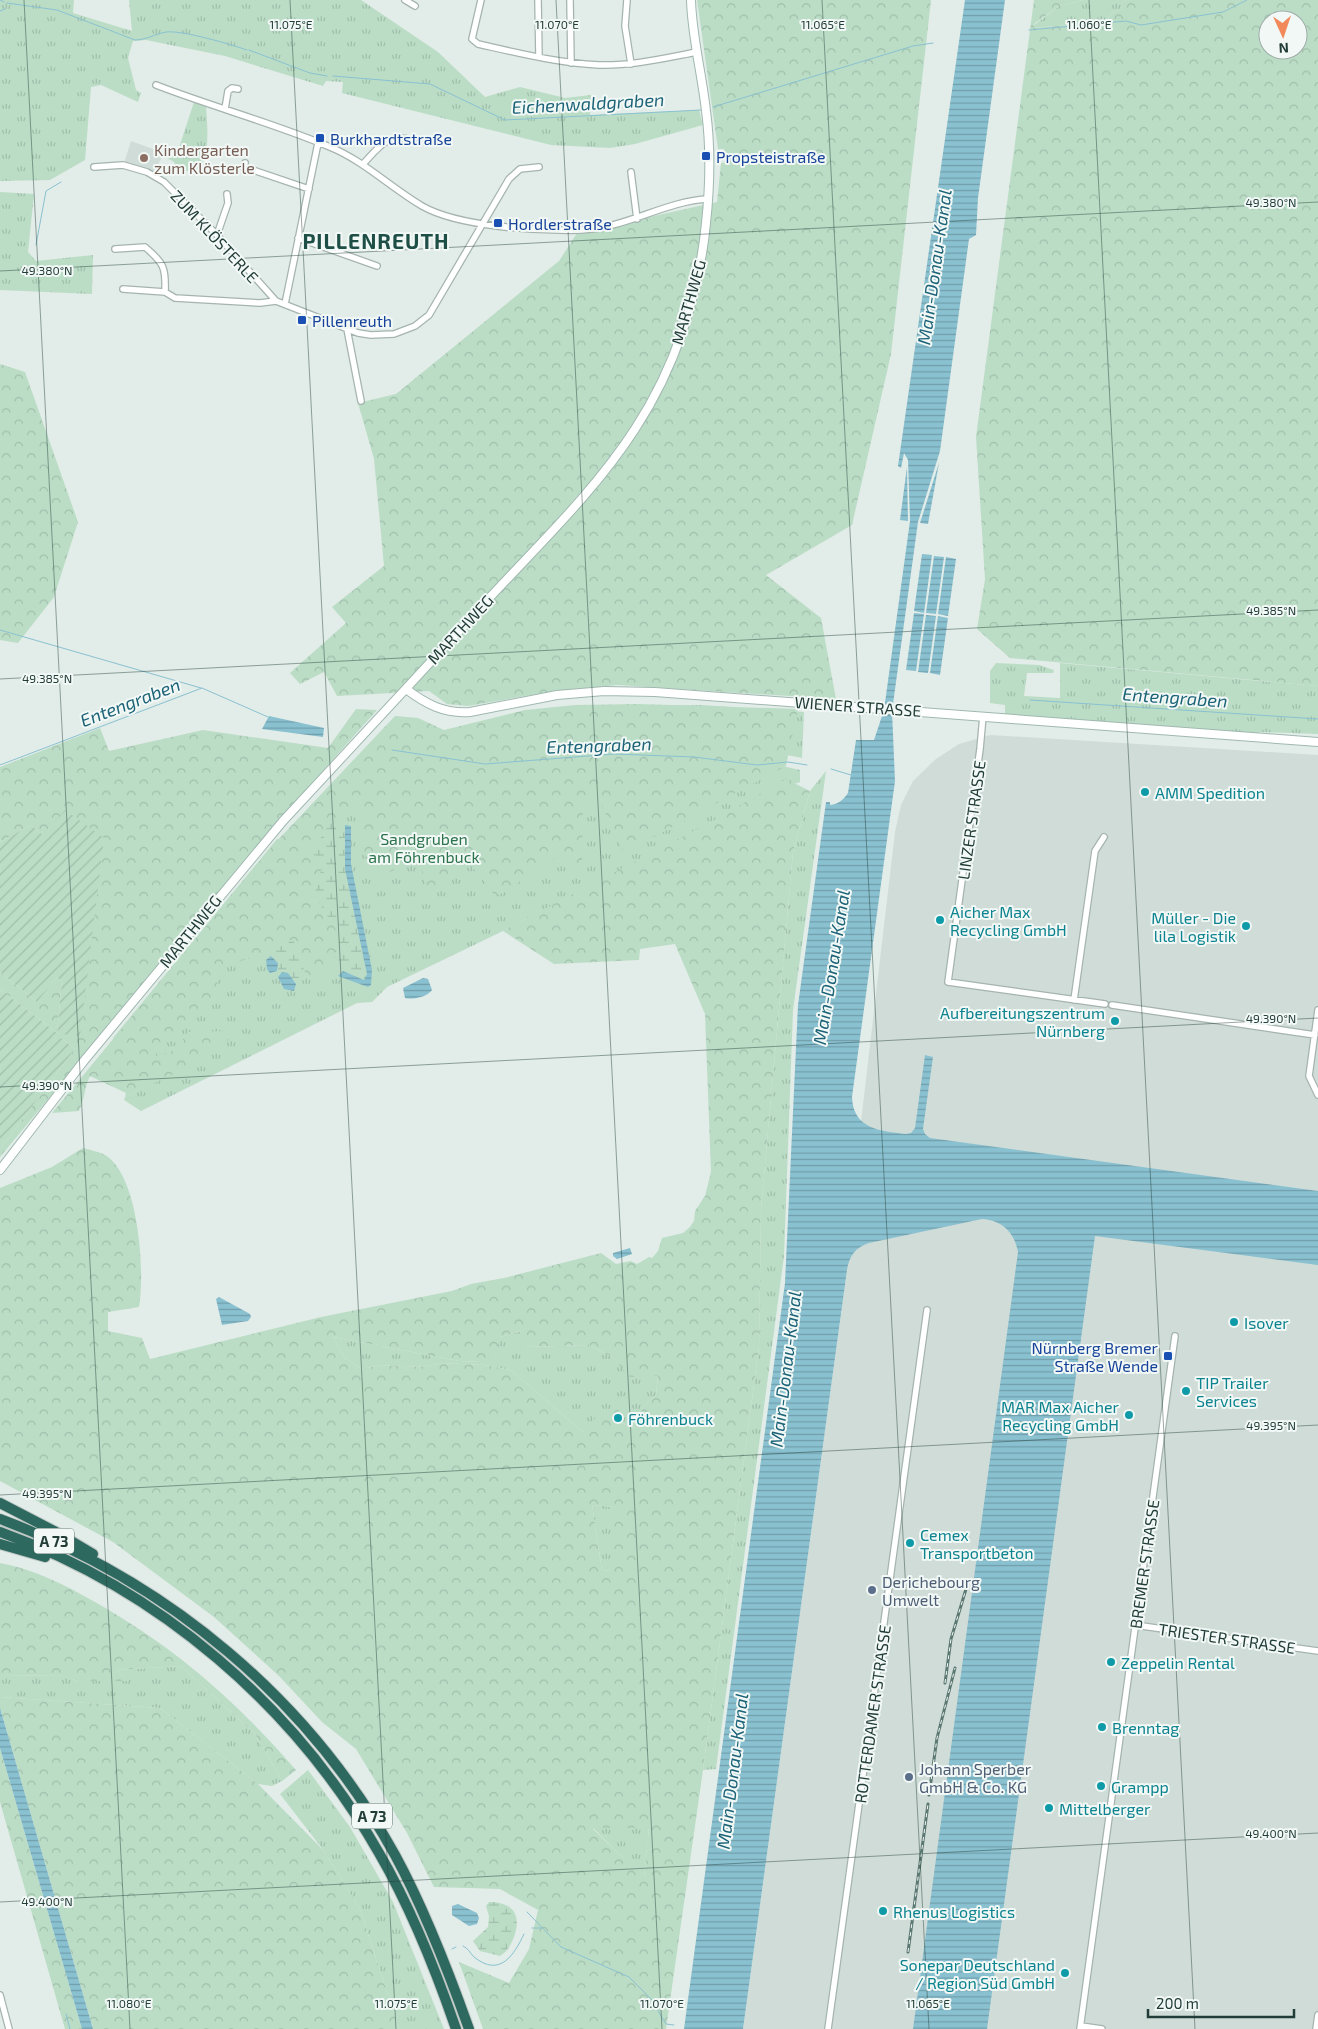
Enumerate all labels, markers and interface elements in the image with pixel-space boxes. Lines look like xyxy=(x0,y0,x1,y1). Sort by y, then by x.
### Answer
north arrow xyxy=(1258,10,1308,60)
text: 11.075°E xyxy=(269,17,313,31)
text: 11.070°E xyxy=(535,17,579,31)
text: 11.065°E xyxy=(801,17,845,31)
text: 11.060°E xyxy=(1067,17,1112,31)
text: N xyxy=(1278,40,1289,57)
water label: Eichenwaldgraben xyxy=(511,88,665,118)
place label: Burkhardtstraße xyxy=(330,129,452,148)
marker: Burkhardtstraße xyxy=(314,132,326,144)
place label: Kindergarten zum Klösterle xyxy=(154,140,255,177)
place label: Propsteistraße xyxy=(716,147,826,166)
marker: Propsteistraße xyxy=(700,150,712,162)
marker: Kindergarten zum Klösterle xyxy=(138,152,150,164)
street label: ZUM KLÖSTERLE xyxy=(167,186,263,286)
water label: Main-Donau-Kanal xyxy=(912,188,956,346)
text: 49.380°N xyxy=(1245,195,1297,209)
place label: Hordlerstraße xyxy=(508,214,612,233)
marker: Hordlerstraße xyxy=(492,217,504,229)
district label: PILLENREUTH xyxy=(302,228,450,253)
street label: MARTHWEG xyxy=(667,257,709,347)
text: 49.380°N xyxy=(21,263,73,277)
place label: Pillenreuth xyxy=(312,311,392,330)
marker: Pillenreuth xyxy=(296,314,308,326)
street label: MARTHWEG xyxy=(423,590,497,668)
text: 49.385°N xyxy=(1246,603,1296,617)
text: 49.385°N xyxy=(22,671,72,685)
water label: Entengraben xyxy=(77,673,183,731)
water label: Entengraben xyxy=(1122,682,1228,712)
street label: WIENER STRASSE xyxy=(794,692,922,720)
water label: Entengraben xyxy=(546,732,652,758)
street label: LINZER STRASSE xyxy=(953,759,989,881)
place label: AMM Spedition xyxy=(1155,783,1265,802)
marker: AMM Spedition xyxy=(1139,786,1151,798)
park label: Sandgruben am Föhrenbuck xyxy=(368,829,480,866)
water label: Main-Donau-Kanal xyxy=(808,888,854,1046)
street label: MARTHWEG xyxy=(155,891,225,971)
place label: Aicher Max Recycling GmbH xyxy=(950,902,1067,939)
place label: Müller - Die lila Logistik xyxy=(1151,908,1236,945)
marker: Aicher Max Recycling GmbH xyxy=(934,914,946,926)
marker: Müller - Die lila Logistik xyxy=(1240,920,1252,932)
place label: Aufbereitungszentrum Nürnberg xyxy=(940,1003,1105,1040)
text: 49.390°N xyxy=(1246,1011,1296,1025)
marker: Aufbereitungszentrum Nürnberg xyxy=(1109,1015,1121,1027)
text: 49.390°N xyxy=(22,1078,72,1092)
water label: Main-Donau-Kanal xyxy=(765,1290,805,1448)
place label: Isover xyxy=(1244,1313,1289,1332)
marker: Isover xyxy=(1228,1316,1240,1328)
place label: Nürnberg Bremer Straße Wende xyxy=(1032,1338,1159,1375)
marker: Nürnberg Bremer Straße Wende xyxy=(1162,1350,1174,1362)
place label: TIP Trailer Services xyxy=(1196,1373,1269,1410)
marker: TIP Trailer Services xyxy=(1180,1385,1192,1397)
place label: MAR Max Aicher Recycling GmbH xyxy=(1001,1397,1120,1434)
place label: Föhrenbuck xyxy=(628,1409,713,1428)
marker: MAR Max Aicher Recycling GmbH xyxy=(1123,1409,1135,1421)
marker: Föhrenbuck xyxy=(612,1412,624,1424)
text: 49.395°N xyxy=(1246,1418,1296,1432)
text: 49.395°N xyxy=(22,1486,72,1500)
street label: BREMER STRASSE xyxy=(1126,1498,1162,1630)
place label: Cemex Transportbeton xyxy=(920,1525,1034,1562)
road number: A 73 xyxy=(34,1528,74,1554)
marker: Cemex Transportbeton xyxy=(904,1537,916,1549)
place label: Derichebourg Umwelt xyxy=(882,1572,980,1609)
marker: Derichebourg Umwelt xyxy=(866,1584,878,1596)
street label: TRIESTER STRASSE xyxy=(1157,1619,1297,1657)
street label: ROTTERDAMER STRASSE xyxy=(850,1624,894,1804)
place label: Zeppelin Rental xyxy=(1121,1653,1235,1672)
marker: Zeppelin Rental xyxy=(1105,1656,1117,1668)
water label: Main-Donau-Kanal xyxy=(712,1692,752,1850)
place label: Brenntag xyxy=(1112,1718,1179,1737)
marker: Brenntag xyxy=(1096,1721,1108,1733)
place label: Johann Sperber GmbH & Co. KG xyxy=(919,1759,1032,1796)
marker: Johann Sperber GmbH & Co. KG xyxy=(903,1771,915,1783)
place label: Grampp xyxy=(1111,1777,1169,1796)
marker: Grampp xyxy=(1095,1780,1107,1792)
place label: Mittelberger xyxy=(1059,1799,1151,1818)
marker: Mittelberger xyxy=(1043,1802,1055,1814)
road number: A 73 xyxy=(352,1804,392,1828)
text: 49.400°N xyxy=(1245,1826,1297,1840)
text: 49.400°N xyxy=(21,1894,73,1908)
place label: Rhenus Logistics xyxy=(893,1902,1015,1921)
marker: Rhenus Logistics xyxy=(877,1905,889,1917)
place label: Sonepar Deutschland / Region Süd GmbH xyxy=(900,1955,1055,1992)
marker: Sonepar Deutschland / Region Süd GmbH xyxy=(1059,1967,1071,1979)
scale bar xyxy=(1148,1986,1294,2018)
text: 200 m xyxy=(1156,1994,1199,2012)
text: 11.080°E xyxy=(106,1996,152,2010)
text: 11.075°E xyxy=(374,1996,418,2010)
text: 11.070°E xyxy=(640,1996,684,2010)
text: 11.065°E xyxy=(906,1996,950,2010)

